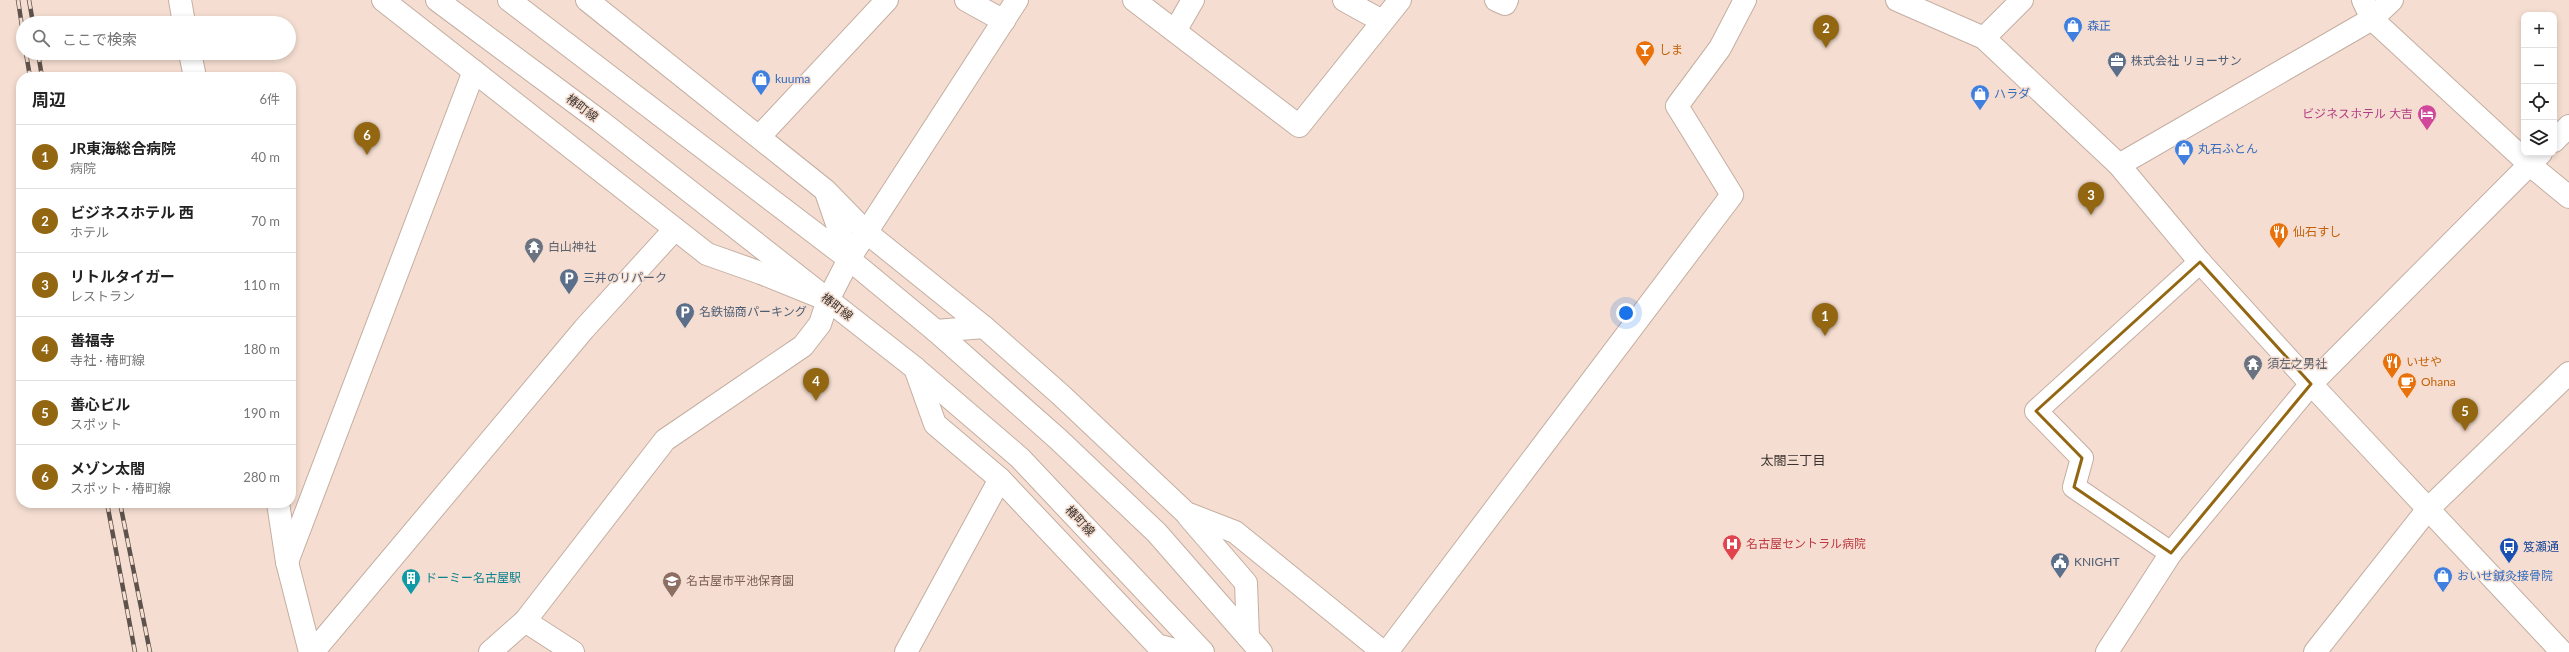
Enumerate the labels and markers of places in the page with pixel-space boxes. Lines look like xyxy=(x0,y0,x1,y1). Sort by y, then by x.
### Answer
pin: 2 xyxy=(1813,15,1839,48)
shop icon: 森正 xyxy=(2062,15,2084,43)
place label: 森正 xyxy=(2087,18,2111,33)
bar icon: しま xyxy=(1634,39,1656,67)
place label: しま xyxy=(1659,42,1683,57)
office icon: 株式会社 リョーサン xyxy=(2106,50,2128,78)
place label: 株式会社 リョーサン xyxy=(2131,53,2242,68)
shop icon: kuuma xyxy=(750,68,772,96)
place label: kuuma xyxy=(775,71,810,86)
shop icon: ハラダ xyxy=(1969,83,1991,111)
place label: ハラダ xyxy=(1994,86,2030,101)
hotel icon: ビジネスホテル 大吉 xyxy=(2416,103,2438,131)
place label: ビジネスホテル 大吉 xyxy=(2302,106,2413,121)
pin: 6 xyxy=(354,122,380,155)
shop icon: 丸石ふとん xyxy=(2173,138,2195,166)
place label: 丸石ふとん xyxy=(2198,141,2258,156)
pin: 3 xyxy=(2078,182,2104,215)
restaurant icon: 仙石すし xyxy=(2268,221,2290,249)
place label: 仙石すし xyxy=(2293,224,2341,239)
temple icon: 白山神社 xyxy=(523,236,545,264)
place label: 白山神社 xyxy=(548,239,596,254)
parking icon: 三井のリパーク xyxy=(558,267,580,295)
place label: 三井のリパーク xyxy=(583,270,667,285)
parking icon: 名鉄協商パーキング xyxy=(674,301,696,329)
pin: 1 xyxy=(1812,303,1838,336)
place label: 名鉄協商パーキング xyxy=(699,304,807,319)
restaurant icon: いせや xyxy=(2381,351,2403,379)
temple icon: 須左之男社 xyxy=(2242,353,2264,381)
place label: いせや xyxy=(2406,354,2442,369)
place label: 須左之男社 xyxy=(2267,356,2327,371)
pin: 4 xyxy=(803,368,829,401)
cafe icon: Ohana xyxy=(2396,371,2418,399)
place label: Ohana xyxy=(2421,374,2456,389)
pin: 5 xyxy=(2452,398,2478,431)
hospital icon: 名古屋セントラル病院 xyxy=(1721,533,1743,561)
place label: 名古屋セントラル病院 xyxy=(1746,536,1866,551)
bus stop icon: 笈瀬通 xyxy=(2498,536,2520,564)
place label: 笈瀬通 xyxy=(2523,539,2559,554)
public building icon: KNIGHT xyxy=(2049,551,2071,579)
place label: KNIGHT xyxy=(2074,554,2120,569)
shop icon: おいせ鍼灸接骨院 xyxy=(2432,565,2454,593)
building icon: ドーミー名古屋駅 xyxy=(400,567,422,595)
place label: おいせ鍼灸接骨院 xyxy=(2457,568,2553,583)
place label: ドーミー名古屋駅 xyxy=(425,570,521,585)
school or university icon: 名古屋市平池保育園 xyxy=(661,570,683,598)
place label: 名古屋市平池保育園 xyxy=(686,573,794,588)

